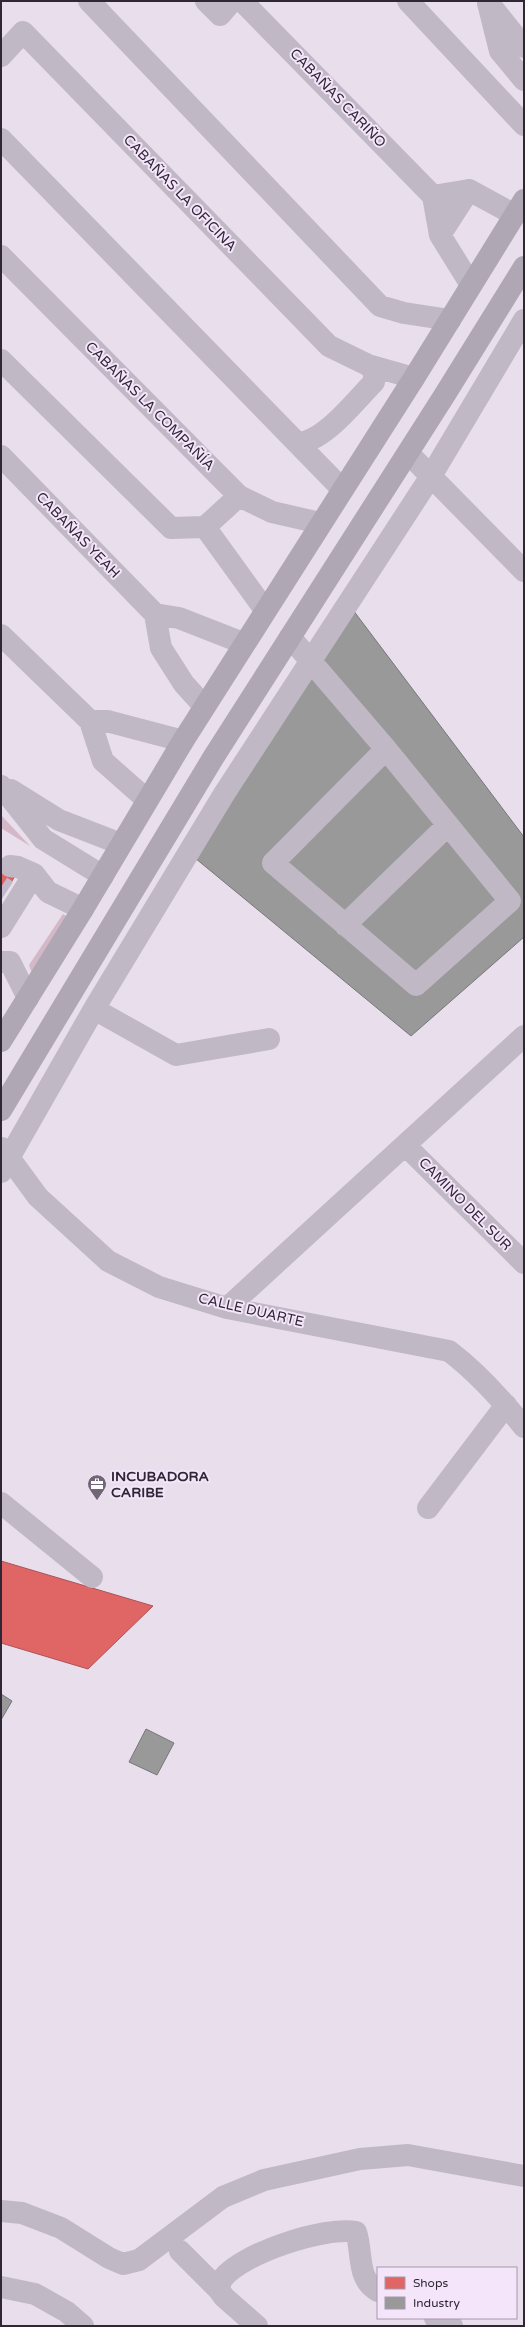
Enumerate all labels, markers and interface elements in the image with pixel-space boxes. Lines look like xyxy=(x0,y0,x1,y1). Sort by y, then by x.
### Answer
street label: CABAÑAS CARIÑO xyxy=(286,45,390,151)
street label: CABAÑAS LA OFICINA xyxy=(120,131,240,255)
street label: CABAÑAS LA COMPAÑÍA xyxy=(82,338,218,474)
street label: CABAÑAS YEAH xyxy=(33,488,123,582)
street label: CAMINO DEL SUR xyxy=(415,1154,515,1254)
street label: CALLE DUARTE xyxy=(197,1290,305,1330)
place label: INCUBADORA CARIBE xyxy=(111,1468,210,1501)
office icon: INCUBADORA CARIBE xyxy=(86,1473,108,1501)
legend xyxy=(377,2267,517,2319)
text: Shops xyxy=(413,2276,448,2290)
text: Industry xyxy=(413,2296,460,2310)

